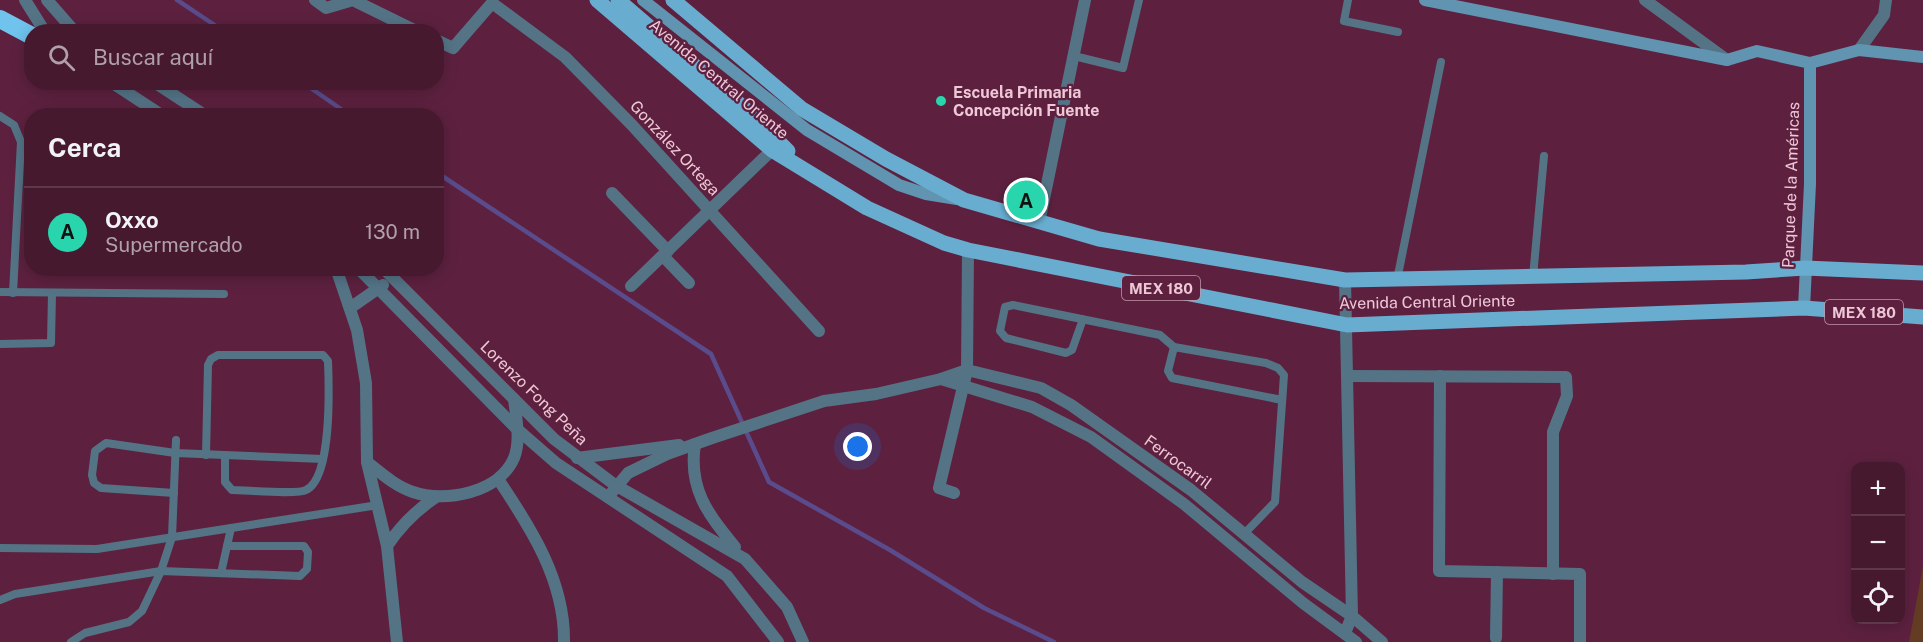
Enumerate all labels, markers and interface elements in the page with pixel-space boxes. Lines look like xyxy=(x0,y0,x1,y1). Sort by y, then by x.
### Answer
street label: Avenida Central Oriente xyxy=(645,15,793,143)
search box xyxy=(24,24,444,90)
icon: search xyxy=(45,41,78,74)
text: Buscar aquí xyxy=(93,44,213,70)
place label: Escuela Primaria Concepción Fuente xyxy=(953,83,1099,120)
marker: Escuela Primaria Concepción Fuente xyxy=(934,94,948,108)
street label: González Ortega xyxy=(626,97,724,199)
street label: Parque de la Américas xyxy=(1779,102,1803,268)
text: Cerca xyxy=(48,132,121,163)
pin: A xyxy=(1006,178,1046,222)
text: Oxxo xyxy=(105,207,159,233)
text: A xyxy=(60,220,75,244)
text: 130 m xyxy=(365,220,420,244)
text: Supermercado xyxy=(105,233,243,257)
road number: MEX 180 xyxy=(1122,276,1200,300)
street label: Avenida Central Oriente xyxy=(1339,291,1515,313)
road number: MEX 180 xyxy=(1825,300,1903,324)
street label: Lorenzo Fong Peña xyxy=(477,337,591,449)
street label: Ferrocarril xyxy=(1141,431,1216,493)
your location xyxy=(843,432,872,461)
map controls xyxy=(1851,462,1905,624)
button: + xyxy=(1851,462,1905,516)
button: − xyxy=(1851,516,1905,570)
button: locate xyxy=(1851,570,1905,624)

